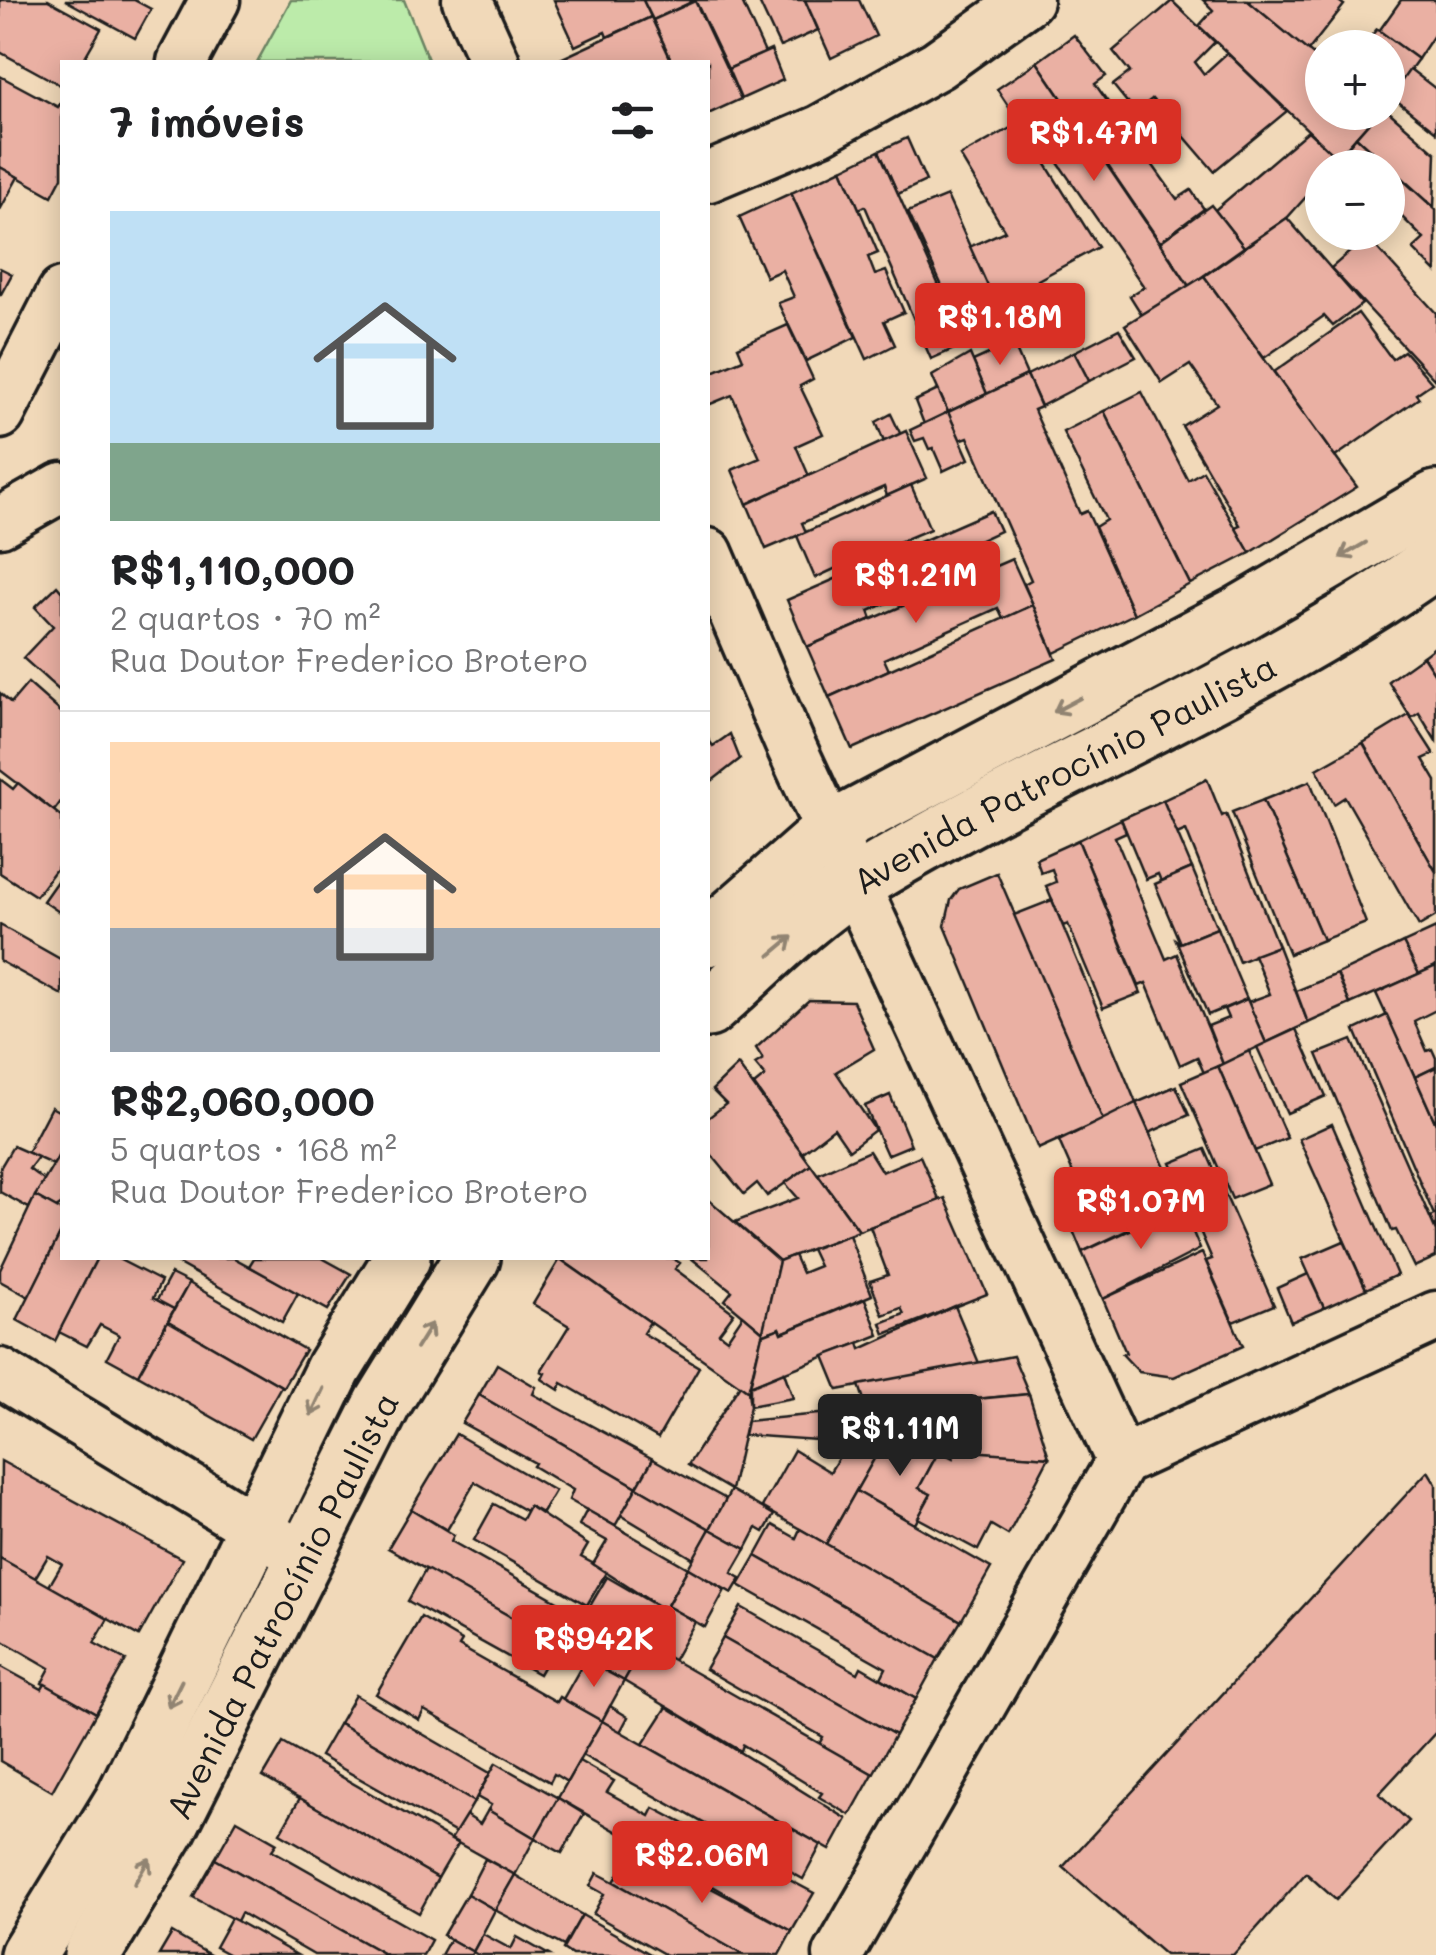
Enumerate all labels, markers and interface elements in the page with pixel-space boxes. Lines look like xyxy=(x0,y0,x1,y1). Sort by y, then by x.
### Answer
map controls xyxy=(1305,30,1405,250)
button: + xyxy=(1305,30,1405,130)
text: 7 imóveis xyxy=(110,93,305,148)
icon: filters xyxy=(605,93,660,148)
pin: R$1.47M xyxy=(1002,99,1186,184)
text: R$1.47M xyxy=(1029,110,1159,152)
button: − xyxy=(1305,150,1405,250)
icon: home xyxy=(295,276,475,456)
pin: R$1.18M xyxy=(908,283,1092,368)
text: R$1.18M xyxy=(937,294,1063,336)
one-way arrow xyxy=(1339,540,1368,560)
text: R$1,110,000 xyxy=(110,541,355,596)
pin: R$1.21M xyxy=(824,541,1008,626)
text: R$1.21M xyxy=(854,552,978,594)
text: 2 quartos · 70 m² xyxy=(110,596,381,638)
text: Rua Doutor Frederico Brotero xyxy=(110,638,588,680)
street label: Avenida Patrocínio Paulista xyxy=(844,642,1284,904)
one-way arrow xyxy=(1053,696,1083,716)
icon: home xyxy=(295,807,475,987)
one-way arrow xyxy=(767,935,793,957)
text: R$2,060,000 xyxy=(110,1072,375,1127)
text: 5 quartos · 168 m² xyxy=(110,1127,397,1169)
pin: R$1.07M xyxy=(1049,1167,1233,1252)
text: Rua Doutor Frederico Brotero xyxy=(110,1169,588,1211)
text: R$1.07M xyxy=(1076,1178,1206,1220)
one-way arrow xyxy=(414,1322,434,1351)
street label: Avenida Patrocínio Paulista xyxy=(154,1384,408,1827)
one-way arrow xyxy=(307,1386,326,1416)
pin: R$1.11M xyxy=(808,1394,992,1479)
text: R$1.11M xyxy=(840,1405,960,1447)
pin: R$942K xyxy=(513,1605,675,1690)
text: R$942K xyxy=(534,1616,654,1658)
one-way arrow xyxy=(165,1679,184,1708)
pin: R$2.06M xyxy=(610,1821,794,1906)
text: R$2.06M xyxy=(634,1832,770,1874)
one-way arrow xyxy=(132,1857,152,1886)

